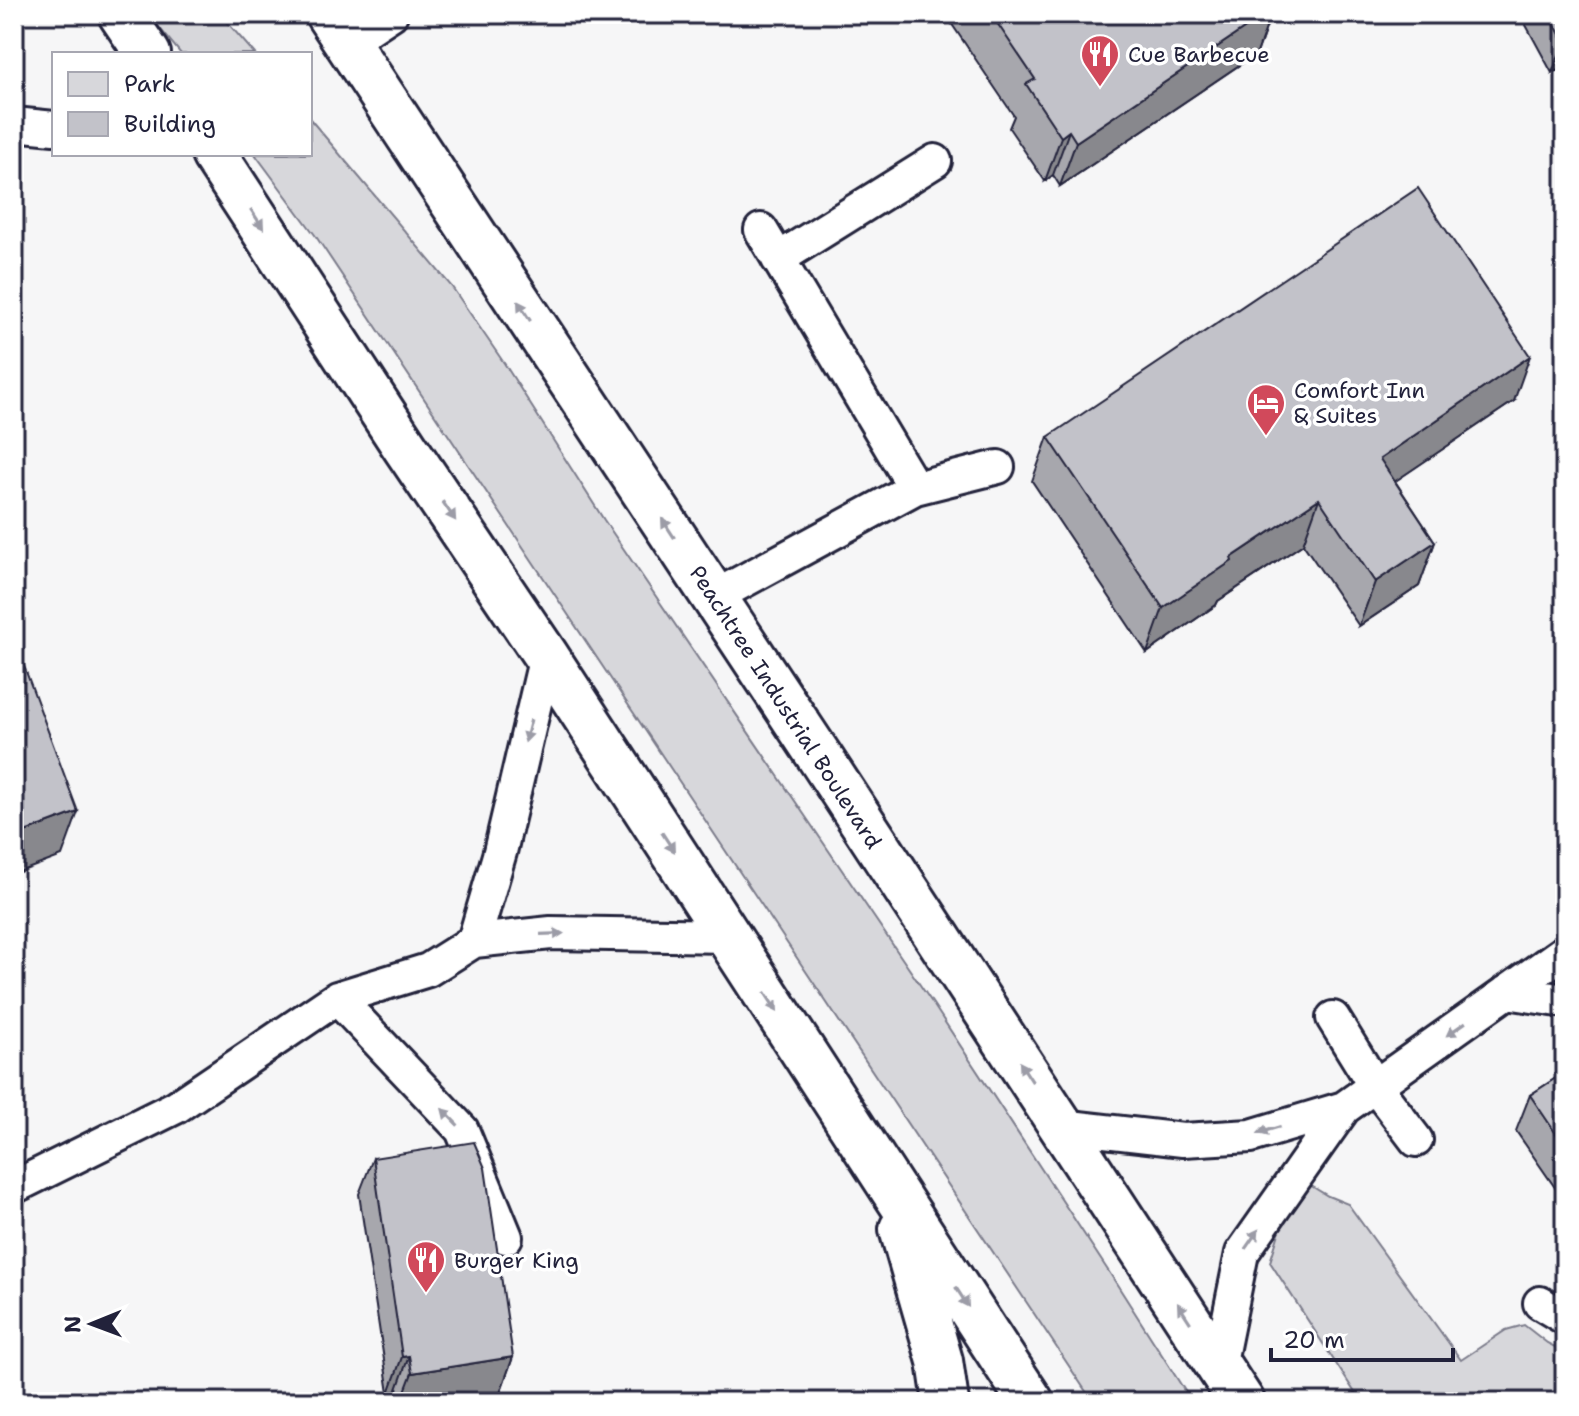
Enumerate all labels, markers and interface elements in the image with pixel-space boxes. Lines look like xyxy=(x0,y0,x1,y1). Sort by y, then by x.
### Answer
restaurant icon: Cue Barbecue xyxy=(1079,33,1121,88)
place label: Cue Barbecue xyxy=(1128,40,1270,69)
legend xyxy=(52,52,312,156)
text: Park xyxy=(124,68,176,100)
text: Building xyxy=(124,108,216,140)
one-way arrow xyxy=(249,209,264,230)
one-way arrow xyxy=(518,300,532,322)
place label: Comfort Inn & Suites xyxy=(1294,376,1425,430)
hotel icon: Comfort Inn & Suites xyxy=(1245,382,1287,437)
one-way arrow xyxy=(441,501,456,522)
one-way arrow xyxy=(661,517,675,539)
street label: Peachtree Industrial Boulevard xyxy=(683,560,888,855)
one-way arrow xyxy=(521,719,533,744)
one-way arrow xyxy=(660,832,675,853)
one-way arrow xyxy=(539,928,565,941)
one-way arrow xyxy=(763,991,778,1012)
one-way arrow xyxy=(1445,1020,1466,1036)
one-way arrow xyxy=(1019,1062,1034,1083)
one-way arrow xyxy=(441,1108,459,1127)
one-way arrow xyxy=(1257,1124,1281,1137)
one-way arrow xyxy=(1244,1228,1259,1249)
restaurant icon: Burger King xyxy=(405,1239,447,1294)
place label: Burger King xyxy=(454,1246,579,1275)
north arrow xyxy=(52,1284,132,1364)
one-way arrow xyxy=(954,1286,969,1307)
one-way arrow xyxy=(1177,1303,1192,1324)
scale bar xyxy=(1271,1312,1453,1362)
text: N xyxy=(58,1315,87,1333)
text: 20 m xyxy=(1283,1324,1345,1356)

